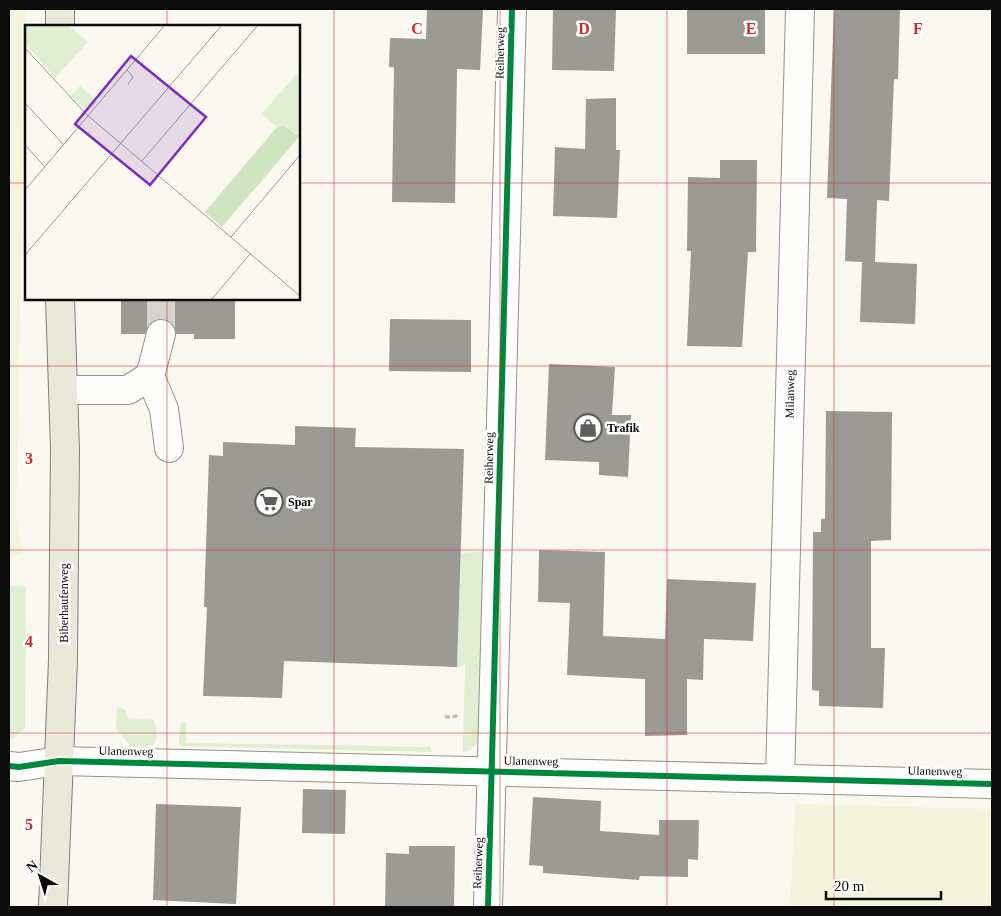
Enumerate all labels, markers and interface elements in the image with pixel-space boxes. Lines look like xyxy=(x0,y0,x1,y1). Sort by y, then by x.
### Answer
text: C xyxy=(411,20,423,37)
text: D xyxy=(578,20,590,37)
text: E xyxy=(746,20,756,37)
text: F xyxy=(913,20,923,37)
inset map xyxy=(25,25,300,300)
street label: Reiherweg xyxy=(493,27,507,79)
street label: Milanweg xyxy=(783,370,797,418)
shop icon: Trafik xyxy=(573,413,603,443)
place label: Trafik xyxy=(607,421,640,435)
street label: Reiherweg xyxy=(482,432,496,484)
text: 3 xyxy=(25,450,33,467)
supermarket icon: Spar xyxy=(254,487,284,517)
place label: Spar xyxy=(288,495,313,509)
street label: Biberhaufenweg xyxy=(57,563,71,643)
text: 4 xyxy=(25,633,33,650)
street label: Ulanenweg xyxy=(99,744,153,758)
street label: Ulanenweg xyxy=(504,754,558,768)
street label: Ulanenweg xyxy=(908,764,962,778)
text: 5 xyxy=(25,816,33,833)
street label: Reiherweg xyxy=(470,837,486,889)
north arrow xyxy=(15,851,65,901)
text: N xyxy=(23,857,41,875)
scale bar xyxy=(826,868,941,900)
text: 20 m xyxy=(834,878,865,894)

